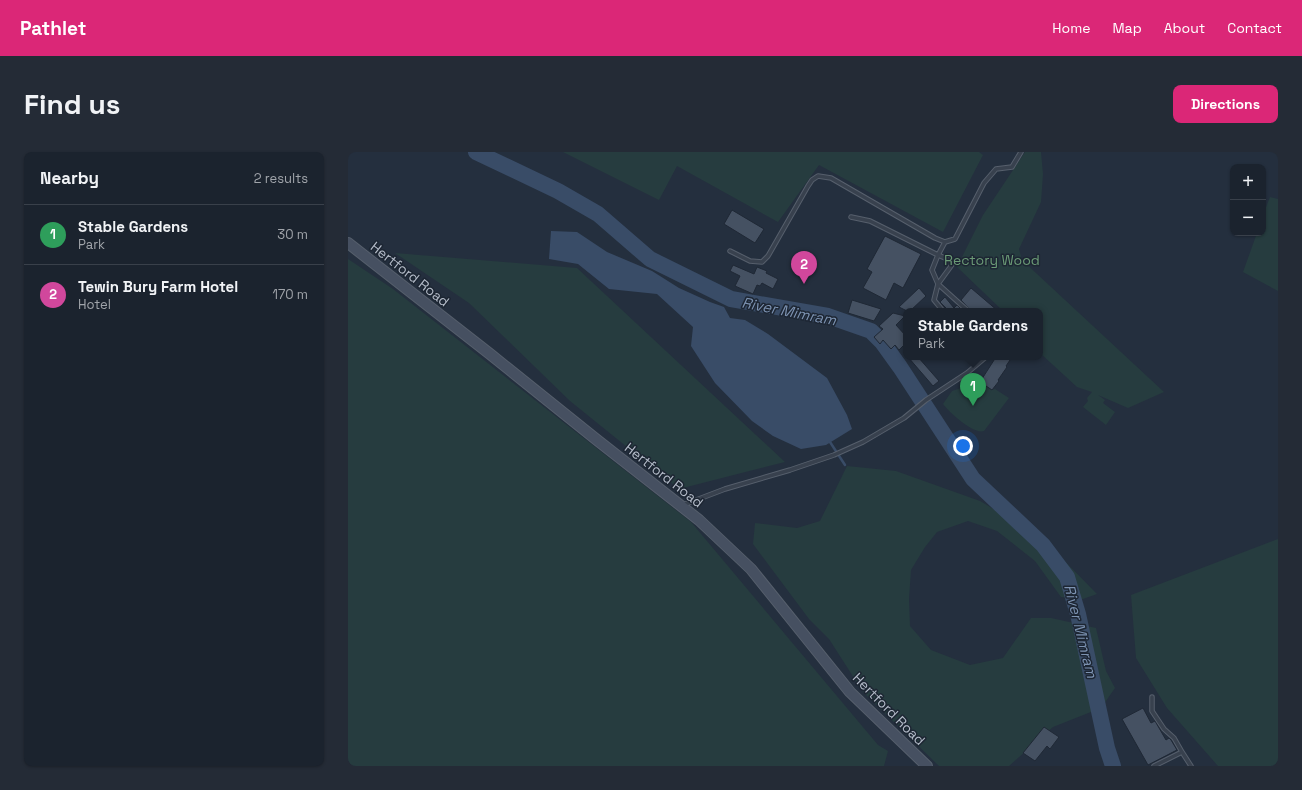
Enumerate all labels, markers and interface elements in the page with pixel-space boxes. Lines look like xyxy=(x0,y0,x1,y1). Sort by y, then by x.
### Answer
text: Pathlet xyxy=(20,16,86,41)
text: Home xyxy=(1052,19,1090,37)
text: Map xyxy=(1112,19,1142,37)
text: About xyxy=(1164,19,1205,37)
text: Contact xyxy=(1227,19,1282,37)
button: Directions xyxy=(1173,85,1278,123)
text: Find us xyxy=(24,86,121,122)
map controls xyxy=(1230,164,1266,236)
button: + xyxy=(1230,164,1266,200)
text: Nearby xyxy=(40,167,99,189)
text: 2 results xyxy=(254,170,308,187)
button: − xyxy=(1230,200,1266,236)
text: Stable Gardens xyxy=(78,217,188,236)
text: 1 xyxy=(50,226,56,243)
text: 30 m xyxy=(277,226,308,243)
text: Park xyxy=(78,236,105,253)
street label: Hertford Road xyxy=(367,238,453,310)
pin: 2 xyxy=(791,251,817,284)
park label: Rectory Wood xyxy=(944,251,1040,269)
text: Tewin Bury Farm Hotel xyxy=(78,277,238,296)
text: 2 xyxy=(49,286,57,303)
text: 170 m xyxy=(272,286,308,303)
water label: River Mimram xyxy=(740,293,839,330)
text: Hotel xyxy=(78,296,111,313)
popup xyxy=(903,308,1043,360)
text: Stable Gardens xyxy=(918,316,1028,335)
text: Park xyxy=(918,335,945,352)
pin: 1 xyxy=(960,373,986,406)
your location xyxy=(953,436,973,456)
street label: Hertford Road xyxy=(621,439,707,511)
water label: River Mimram xyxy=(1060,582,1102,681)
street label: Hertford Road xyxy=(849,669,929,749)

